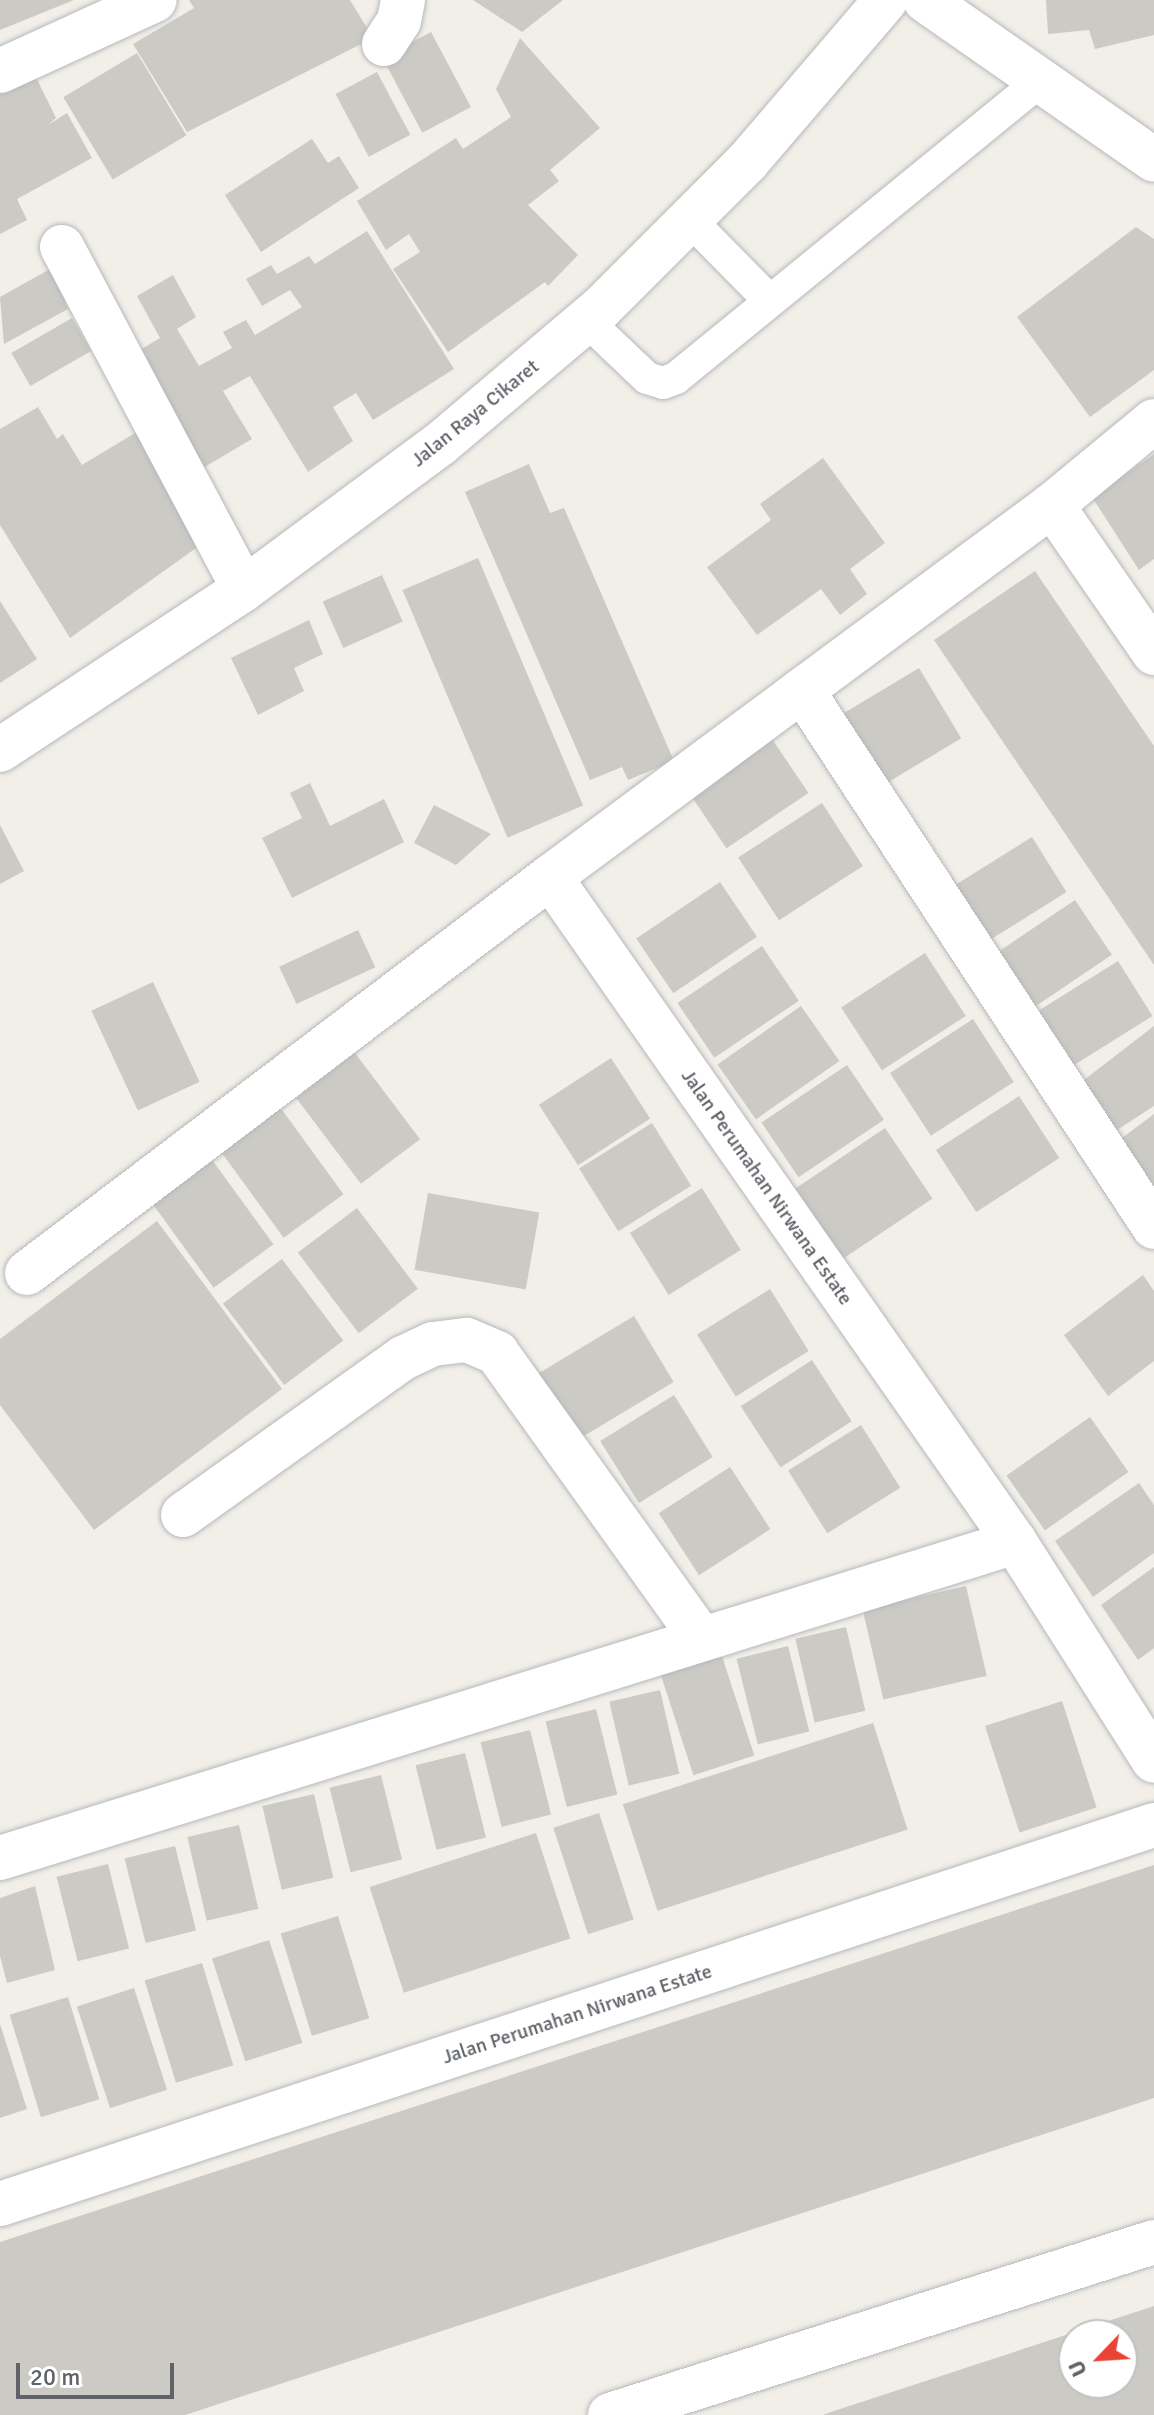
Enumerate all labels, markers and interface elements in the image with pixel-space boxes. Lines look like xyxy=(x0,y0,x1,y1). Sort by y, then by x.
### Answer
street label: Jalan Raya Cikaret xyxy=(406,354,544,472)
street label: Jalan Perumahan Nirwana Estate xyxy=(676,1065,858,1309)
street label: Jalan Perumahan Nirwana Estate xyxy=(439,1959,715,2069)
north arrow xyxy=(1058,2319,1138,2399)
scale bar xyxy=(20,2347,178,2397)
text: U xyxy=(1062,2356,1093,2381)
text: 20 m xyxy=(30,2362,80,2392)

